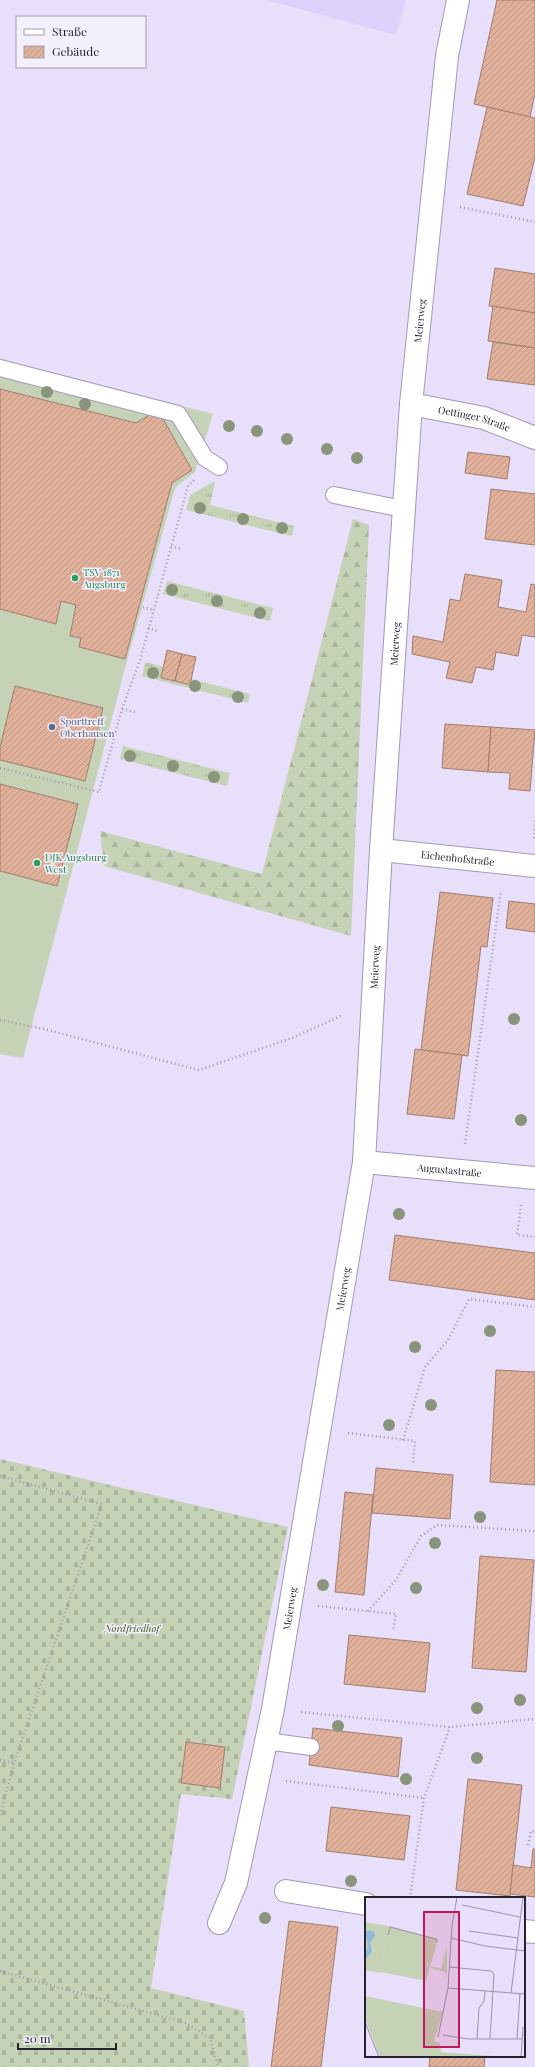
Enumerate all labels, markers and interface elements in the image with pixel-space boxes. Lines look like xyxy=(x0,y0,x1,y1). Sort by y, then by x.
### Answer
legend xyxy=(16,16,146,68)
text: Straße xyxy=(52,23,87,39)
text: Gebäude xyxy=(52,43,99,59)
street label: Meierweg xyxy=(410,297,429,343)
street label: Oettinger Straße xyxy=(437,402,512,435)
place label: TSV 1871 Augsburg xyxy=(82,565,126,591)
marker: TSV 1871 Augsburg xyxy=(70,573,80,583)
street label: Meierweg xyxy=(386,621,403,666)
place label: Sporttreff Oberhausen xyxy=(60,714,115,740)
marker: Sporttreff Oberhausen xyxy=(47,722,57,732)
street label: Eichenhofstraße xyxy=(420,847,495,869)
place label: DJK Augsburg West xyxy=(44,850,108,876)
marker: DJK Augsburg West xyxy=(32,858,42,868)
street label: Meierweg xyxy=(366,944,383,990)
street label: Augustastraße xyxy=(416,1160,482,1180)
street label: Meierweg xyxy=(332,1266,353,1312)
street label: Meierweg xyxy=(279,1585,300,1632)
park label: Nordfriedhof xyxy=(103,1621,161,1635)
inset map xyxy=(365,1897,525,2057)
scale bar xyxy=(18,2025,116,2051)
text: 20 m xyxy=(24,2030,51,2046)

